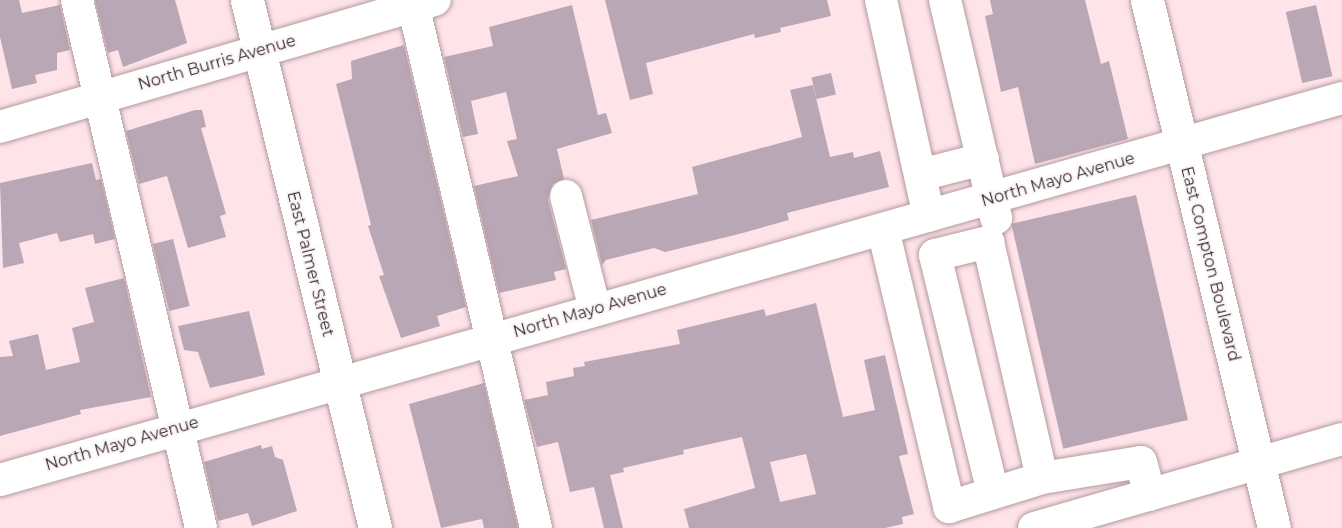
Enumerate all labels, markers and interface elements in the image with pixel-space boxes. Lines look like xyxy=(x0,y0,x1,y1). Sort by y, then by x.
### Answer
street label: North Burris Avenue xyxy=(136,31,298,95)
street label: North Mayo Avenue xyxy=(979,149,1137,211)
street label: East Compton Boulevard xyxy=(1176,165,1244,363)
street label: East Palmer Street xyxy=(283,189,337,339)
street label: North Mayo Avenue xyxy=(511,280,669,342)
street label: North Mayo Avenue xyxy=(43,413,201,475)

